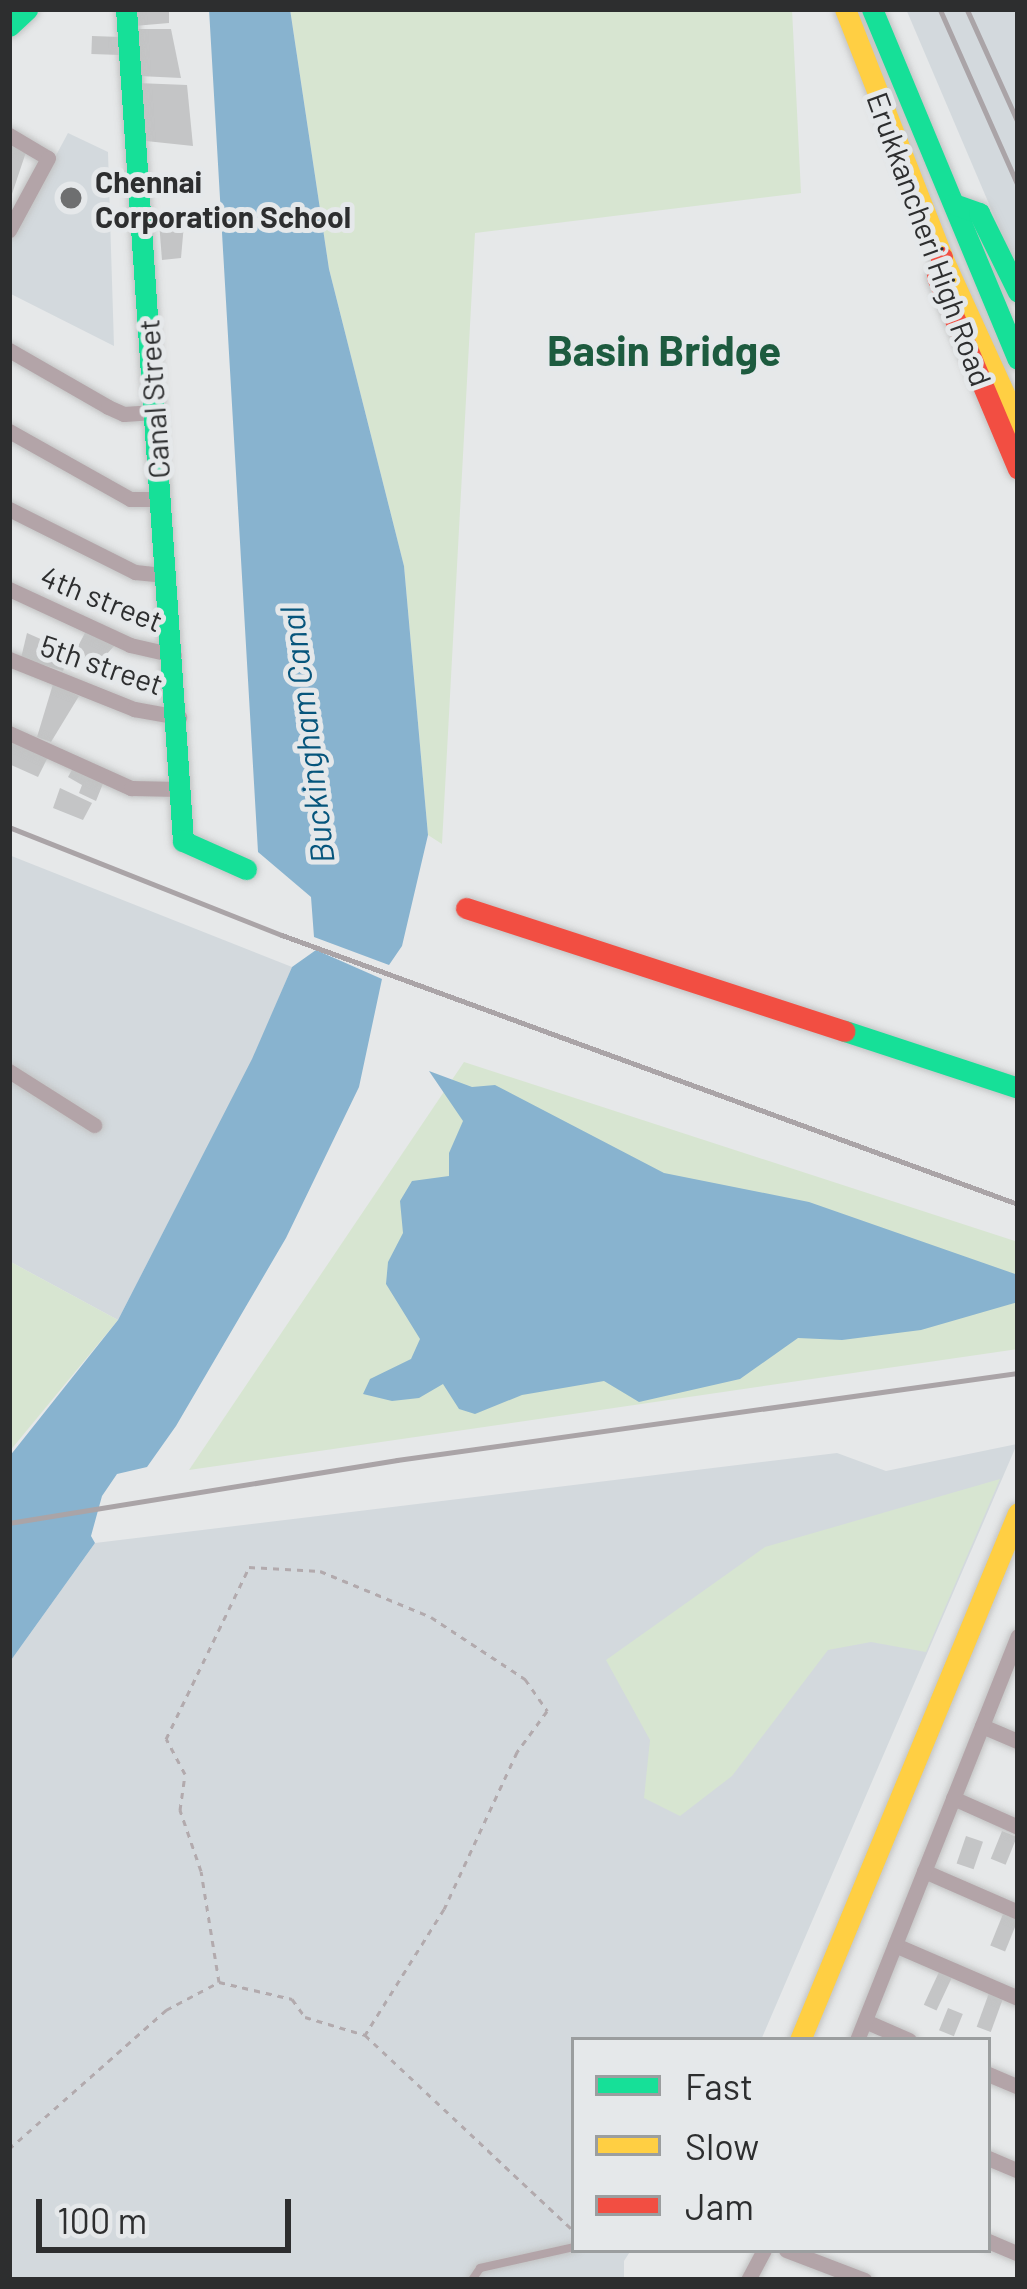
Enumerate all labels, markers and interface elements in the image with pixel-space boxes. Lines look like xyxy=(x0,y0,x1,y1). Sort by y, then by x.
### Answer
street label: Erukkancheri High Road xyxy=(860,87,1000,391)
place label: Chennai Corporation School xyxy=(95,163,351,234)
marker: Chennai Corporation School xyxy=(58,185,84,211)
street label: Canal Street xyxy=(129,318,177,480)
district label: Basin Bridge xyxy=(547,324,781,374)
street label: 4th street xyxy=(36,557,168,639)
water label: Buckingham Canal xyxy=(272,604,342,866)
street label: 5th street xyxy=(36,626,168,702)
legend xyxy=(571,2037,991,2253)
text: Fast xyxy=(685,2064,753,2107)
text: Slow xyxy=(685,2124,759,2167)
scale bar xyxy=(42,2175,297,2249)
text: Jam xyxy=(685,2184,754,2227)
text: 100 m xyxy=(57,2198,147,2241)

